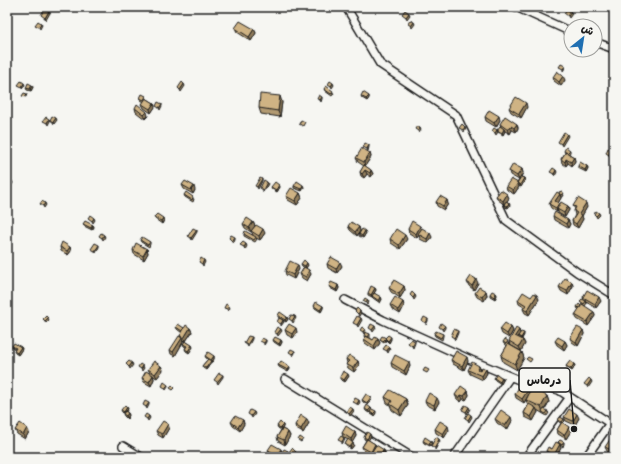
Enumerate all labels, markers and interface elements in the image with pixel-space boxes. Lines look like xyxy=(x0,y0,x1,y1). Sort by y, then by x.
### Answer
north arrow xyxy=(563,18,603,58)
text: ش xyxy=(579,21,596,38)
callout: درماس xyxy=(519,368,570,392)
text: درماس xyxy=(527,373,561,387)

